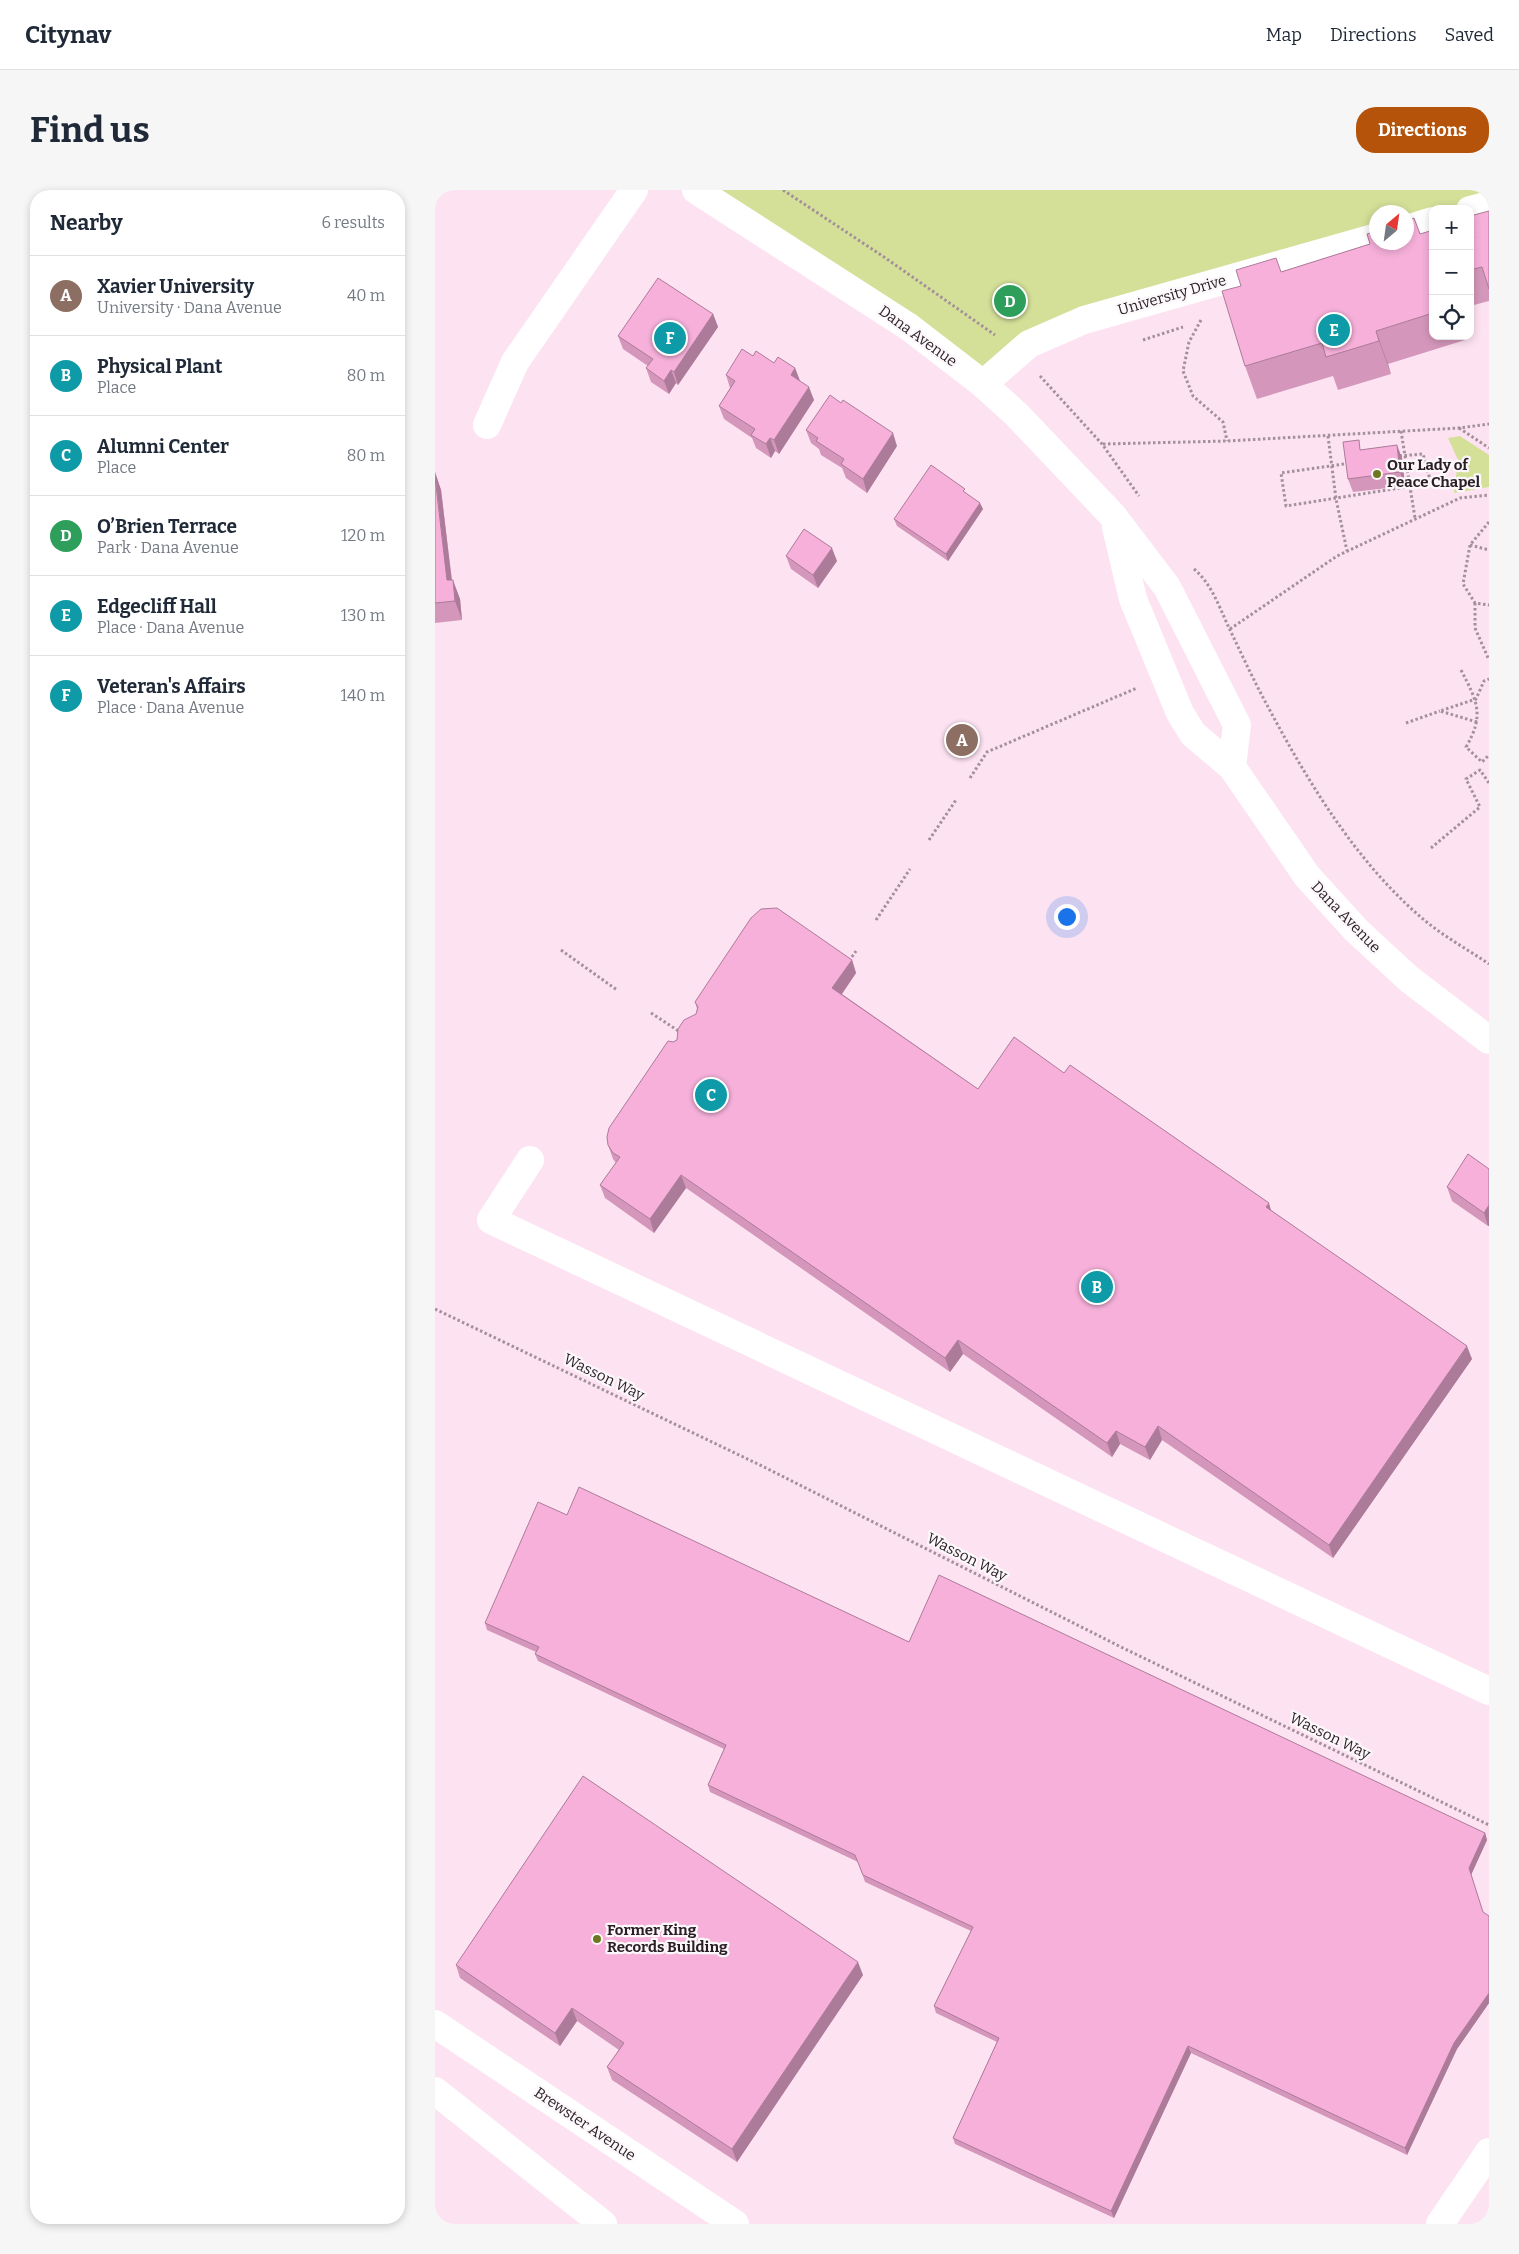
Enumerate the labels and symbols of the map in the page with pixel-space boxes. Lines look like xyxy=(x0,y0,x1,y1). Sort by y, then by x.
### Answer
north arrow xyxy=(1369,205,1414,250)
street label: University Drive xyxy=(1116,271,1228,319)
pin: D xyxy=(994,282,1026,320)
street label: Dana Avenue xyxy=(875,302,961,370)
pin: E xyxy=(1318,311,1350,349)
pin: F xyxy=(654,319,686,357)
place label: Our Lady of Peace Chapel xyxy=(1387,456,1481,491)
marker: Our Lady of Peace Chapel xyxy=(1371,468,1383,480)
pin: A xyxy=(946,721,978,759)
street label: Dana Avenue xyxy=(1308,878,1384,956)
your location xyxy=(1054,904,1080,930)
pin: C xyxy=(695,1076,727,1114)
pin: B xyxy=(1081,1268,1113,1306)
street label: Wasson Way xyxy=(561,1350,647,1404)
street label: Wasson Way xyxy=(924,1529,1010,1585)
street label: Wasson Way xyxy=(1287,1709,1373,1763)
place label: Former King Records Building xyxy=(607,1921,728,1956)
marker: Former King Records Building xyxy=(591,1933,603,1945)
street label: Brewster Avenue xyxy=(531,2083,639,2165)

